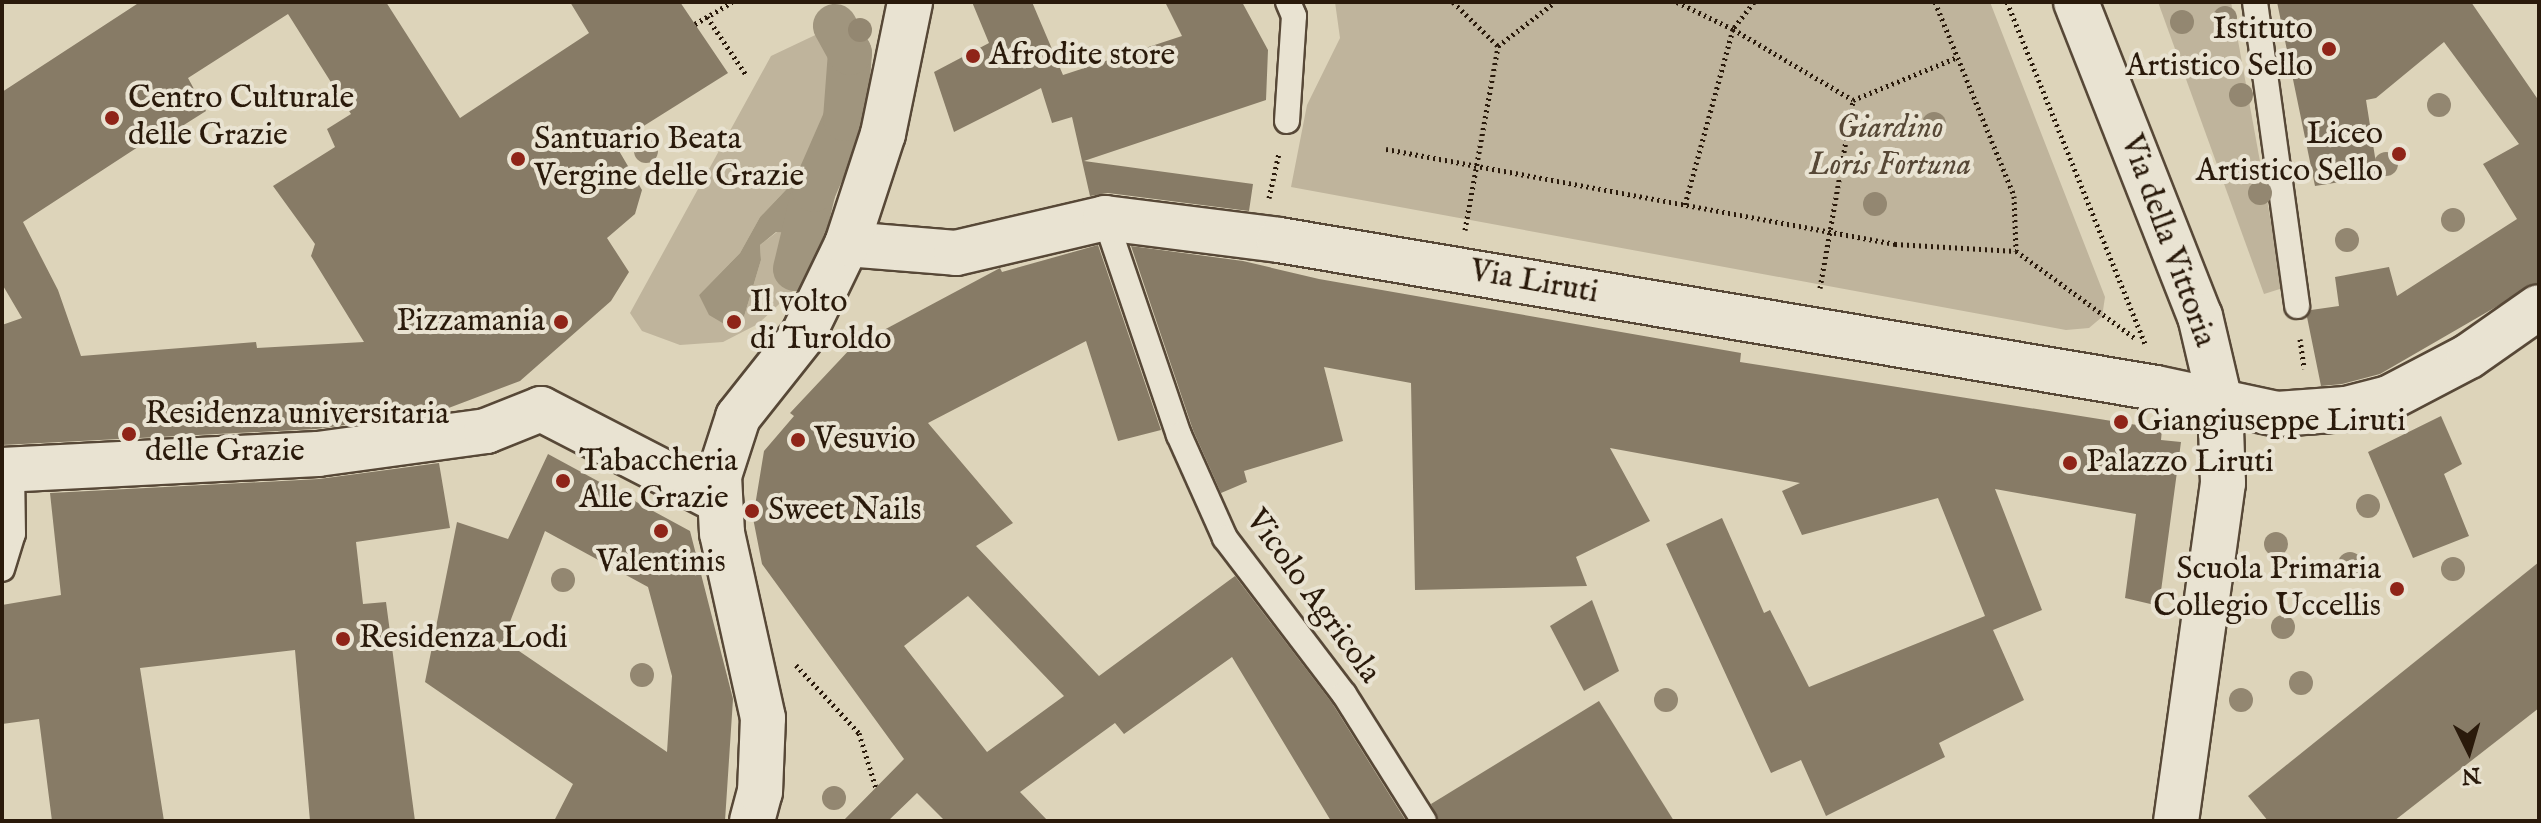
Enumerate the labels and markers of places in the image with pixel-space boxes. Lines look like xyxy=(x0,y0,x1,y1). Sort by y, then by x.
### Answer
place label: Istituto Artistico Sello xyxy=(2126,12,2313,87)
place label: Afrodite store xyxy=(989,37,1175,75)
marker: Istituto Artistico Sello xyxy=(2320,40,2338,58)
marker: Afrodite store xyxy=(964,47,982,65)
place label: Centro Culturale delle Grazie xyxy=(128,81,354,156)
marker: Centro Culturale delle Grazie xyxy=(103,109,121,127)
place label: Liceo Artistico Sello xyxy=(2196,117,2383,192)
place label: Santuario Beata Vergine delle Grazie xyxy=(534,122,804,197)
marker: Liceo Artistico Sello xyxy=(2390,145,2408,163)
marker: Santuario Beata Vergine delle Grazie xyxy=(509,150,527,168)
place label: Il volto di Turoldo xyxy=(750,285,892,360)
place label: Pizzamania xyxy=(396,303,545,341)
marker: Pizzamania xyxy=(552,313,570,331)
marker: Il volto di Turoldo xyxy=(725,313,743,331)
place label: Residenza universitaria delle Grazie xyxy=(145,397,449,472)
place label: Giangiuseppe Liruti xyxy=(2137,403,2406,441)
marker: Giangiuseppe Liruti xyxy=(2112,413,2130,431)
place label: Vesuvio xyxy=(814,421,916,459)
marker: Residenza universitaria delle Grazie xyxy=(120,425,138,443)
marker: Vesuvio xyxy=(789,431,807,449)
place label: Tabaccheria Alle Grazie xyxy=(579,444,738,519)
place label: Palazzo Liruti xyxy=(2086,444,2274,482)
marker: Palazzo Liruti xyxy=(2061,454,2079,472)
marker: Tabaccheria Alle Grazie xyxy=(554,472,572,490)
place label: Sweet Nails xyxy=(768,492,921,530)
marker: Sweet Nails xyxy=(743,502,761,520)
marker: Valentinis xyxy=(652,522,670,540)
place label: Valentinis xyxy=(596,544,726,582)
place label: Scuola Primaria Collegio Uccellis xyxy=(2153,552,2381,627)
marker: Scuola Primaria Collegio Uccellis xyxy=(2388,580,2406,598)
place label: Residenza Lodi xyxy=(359,620,568,658)
marker: Residenza Lodi xyxy=(334,630,352,648)

